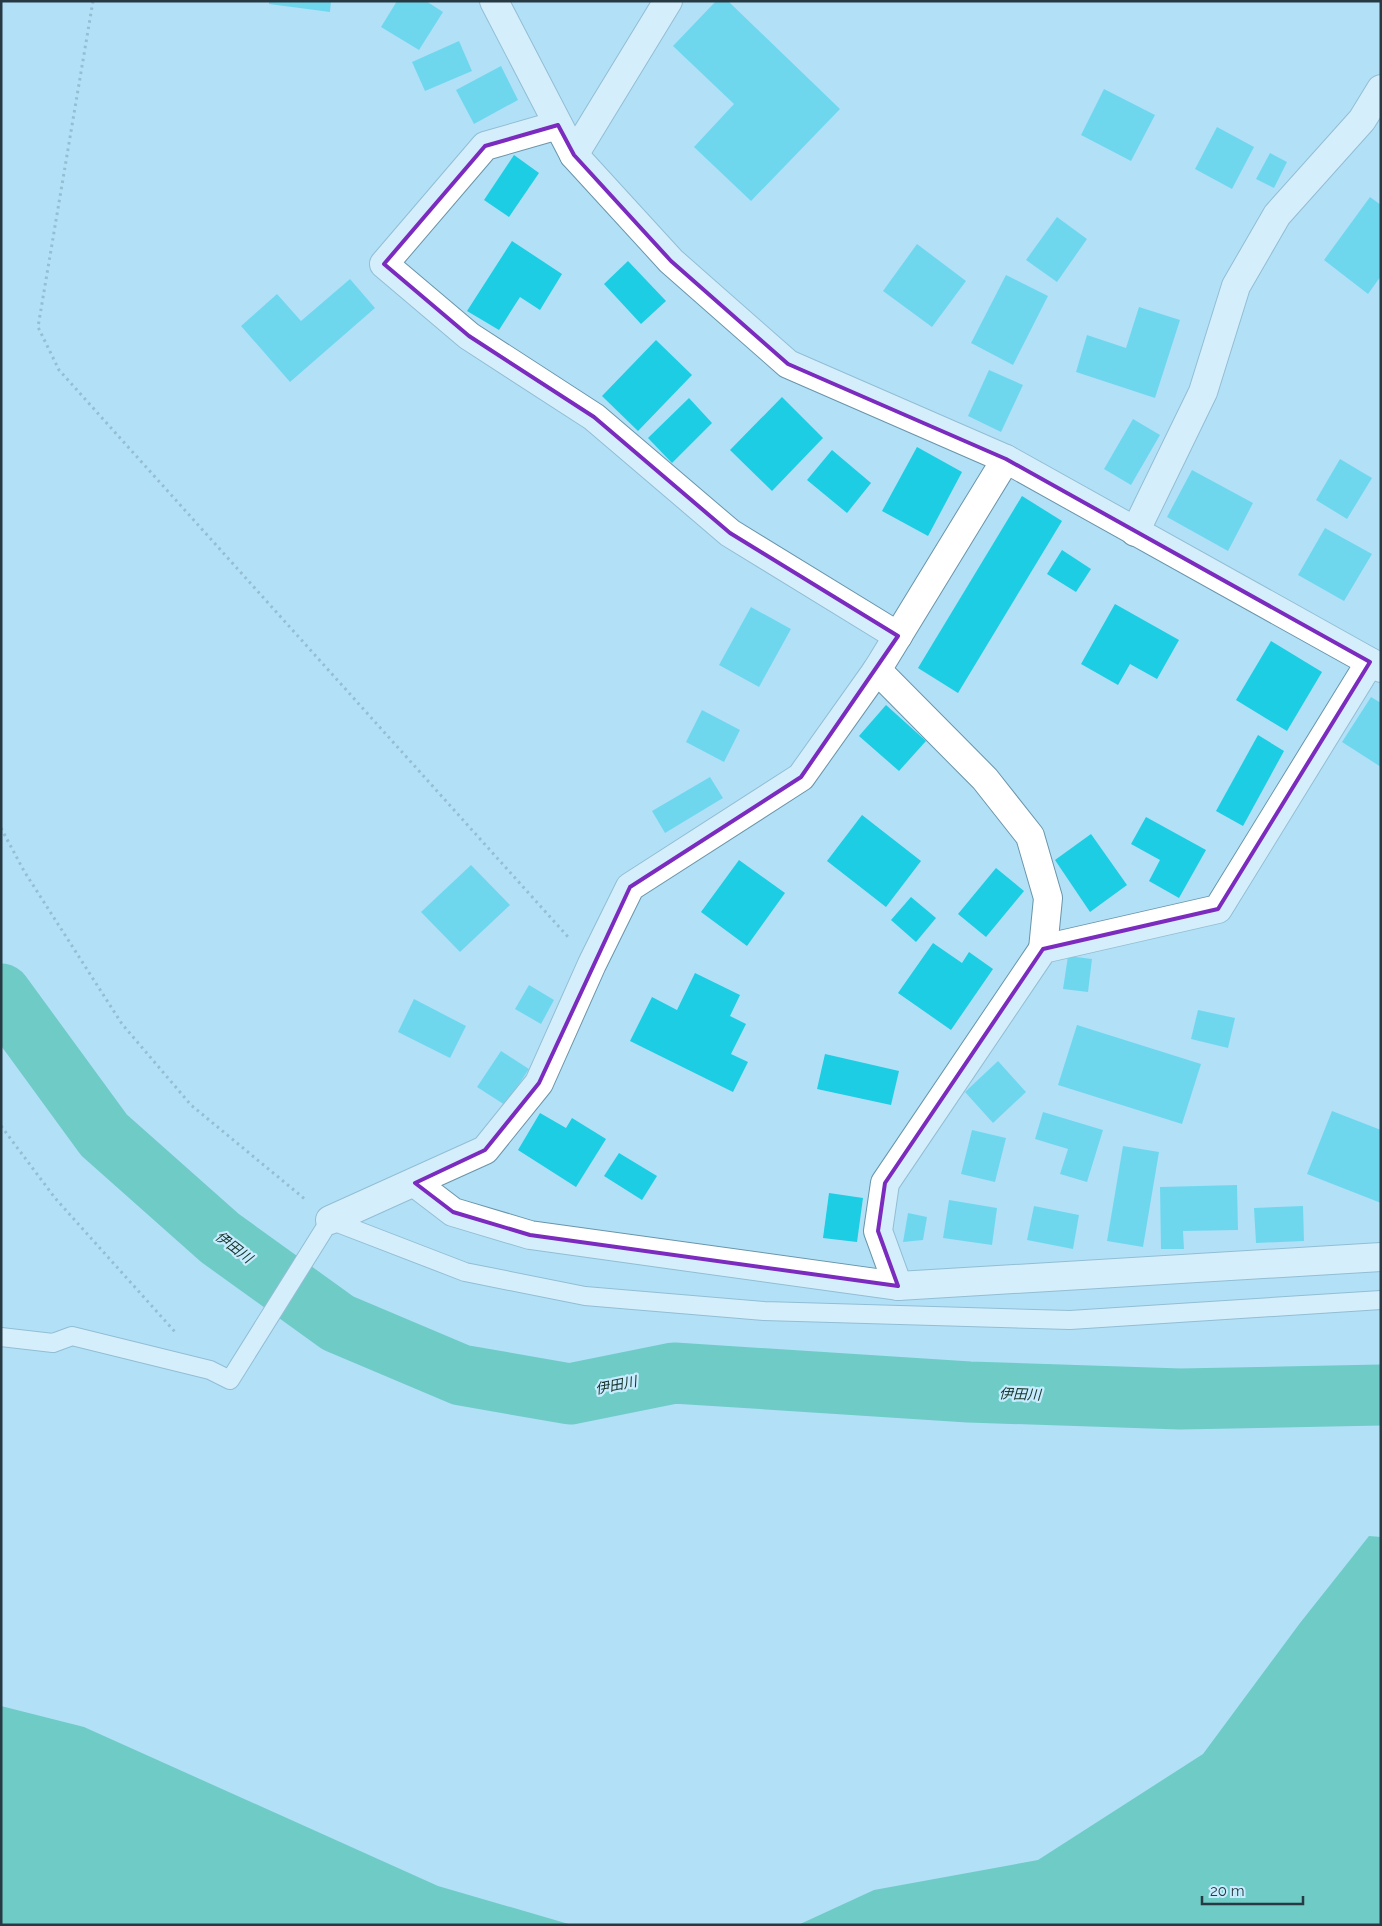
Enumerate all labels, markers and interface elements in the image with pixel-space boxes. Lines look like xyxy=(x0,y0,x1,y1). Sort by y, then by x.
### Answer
water label: 伊田川 xyxy=(212,1228,257,1267)
water label: 伊田川 xyxy=(594,1373,640,1397)
water label: 伊田川 xyxy=(999,1385,1043,1403)
scale bar xyxy=(1202,1874,1303,1906)
text: 20 m xyxy=(1210,1882,1245,1900)

